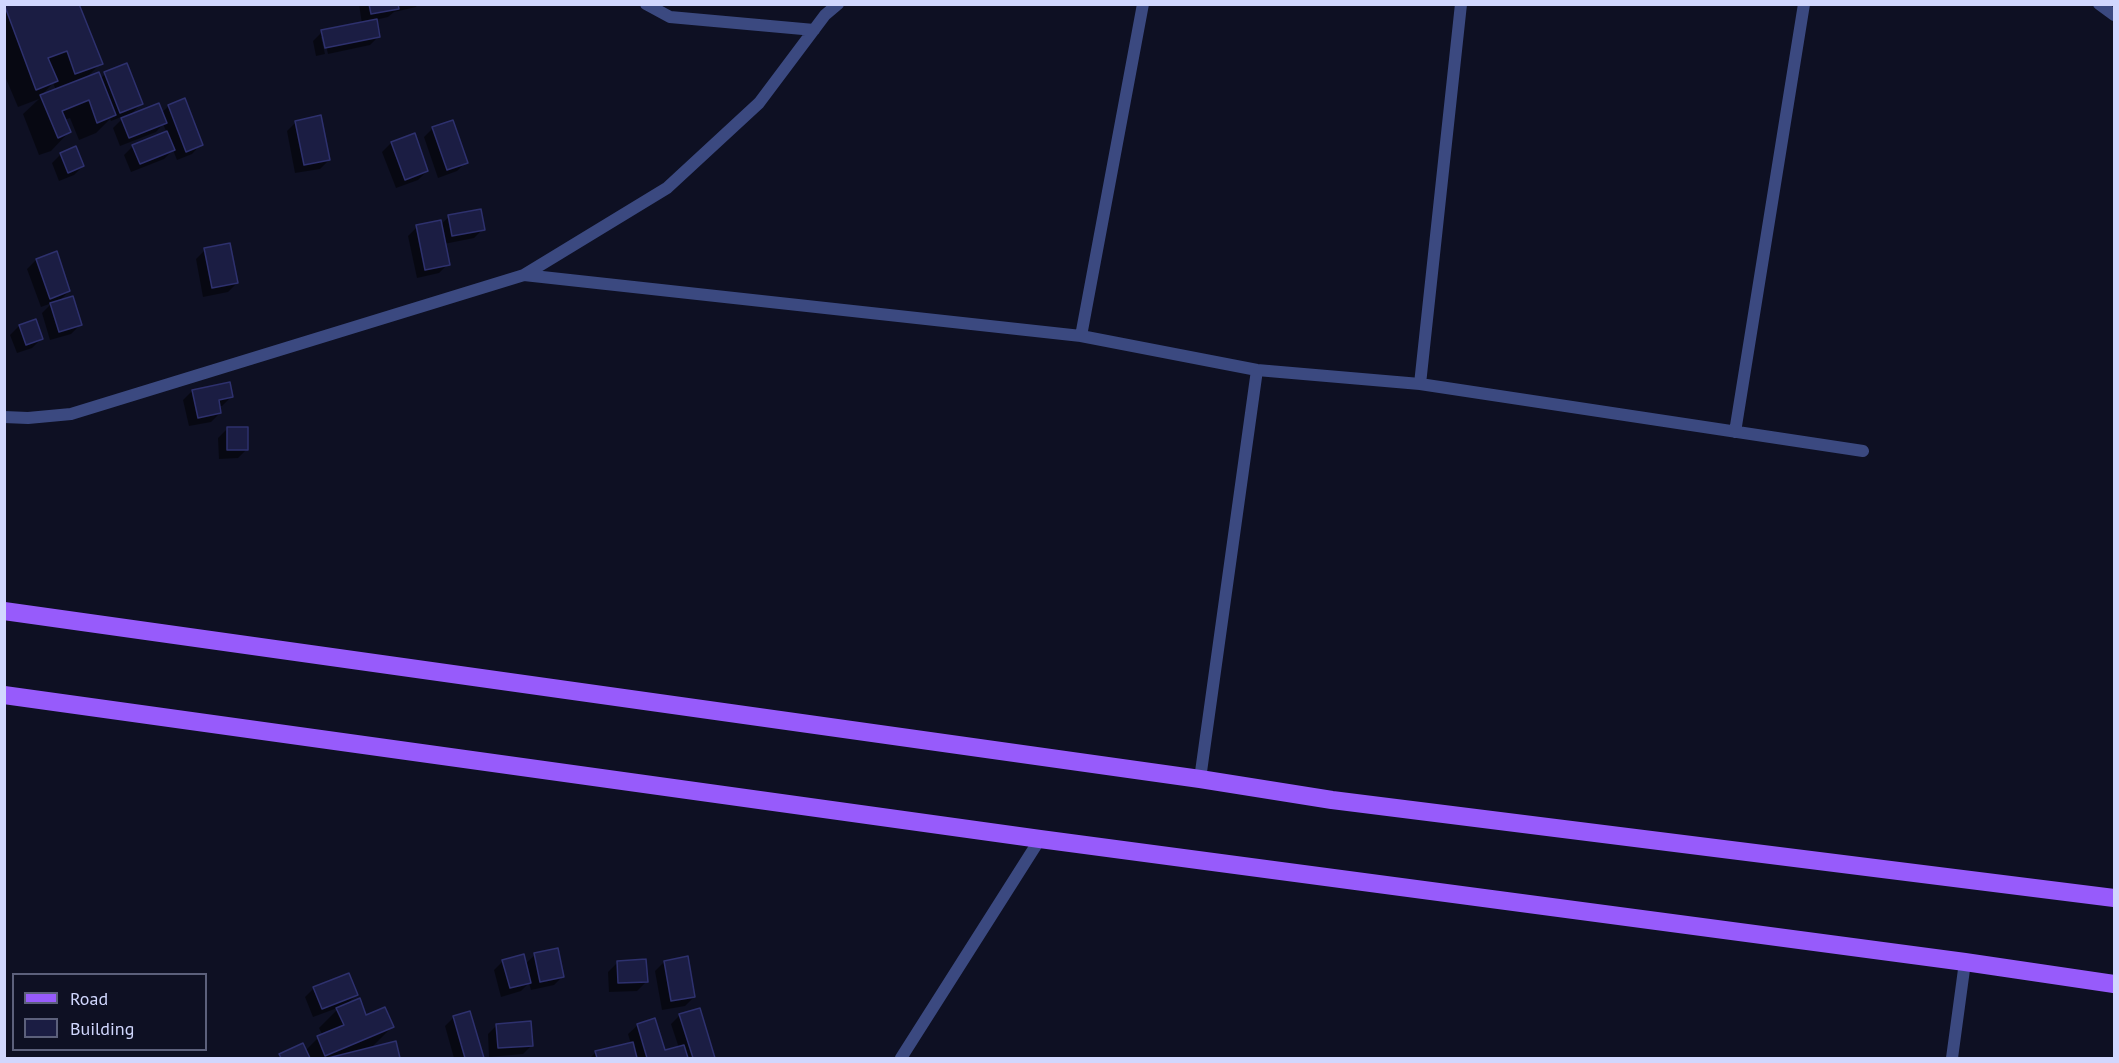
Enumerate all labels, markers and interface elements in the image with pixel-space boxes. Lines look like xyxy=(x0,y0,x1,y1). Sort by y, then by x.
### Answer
legend xyxy=(12,973,207,1051)
text: Road xyxy=(70,987,108,1010)
text: Building xyxy=(70,1017,134,1040)

